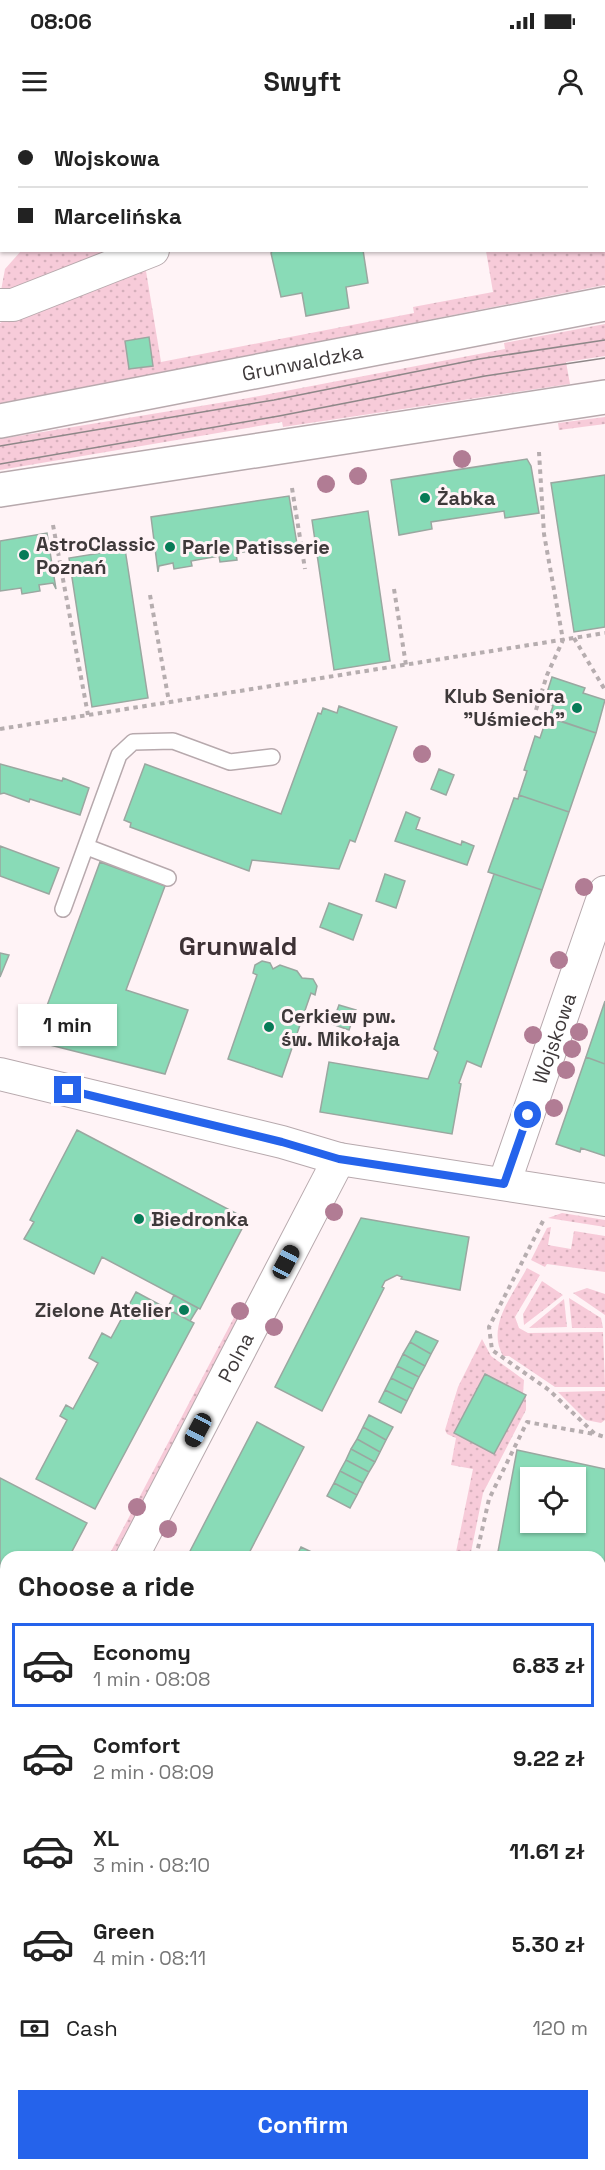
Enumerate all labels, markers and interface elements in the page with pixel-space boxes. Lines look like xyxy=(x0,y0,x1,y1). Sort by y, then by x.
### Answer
text: 08:06 xyxy=(30,7,92,35)
text: Swyft xyxy=(264,64,341,99)
icon: menu xyxy=(18,65,51,98)
icon: person xyxy=(554,65,587,98)
text: Wojskowa xyxy=(54,144,160,172)
text: Marcelińska xyxy=(54,202,182,230)
street label: Grunwaldzka xyxy=(240,338,365,387)
place label: Żabka xyxy=(437,485,496,511)
marker: Żabka xyxy=(418,491,432,505)
place label: AstroClassic Poznań xyxy=(36,531,156,580)
place label: Parle Patisserie xyxy=(182,534,330,560)
marker: Parle Patisserie xyxy=(163,540,177,554)
marker: AstroClassic Poznań xyxy=(17,548,31,562)
place label: Klub Seniora "Uśmiech" xyxy=(444,683,565,732)
marker: Klub Seniora "Uśmiech" xyxy=(570,701,584,715)
district label: Grunwald xyxy=(179,929,297,963)
street label: Wojskowa xyxy=(527,989,582,1088)
callout: 1 min xyxy=(19,1003,118,1045)
place label: Cerkiew pw. św. Mikołaja xyxy=(281,1003,400,1052)
text: 1 min xyxy=(43,1012,92,1038)
marker: Cerkiew pw. św. Mikołaja xyxy=(262,1020,276,1034)
route end xyxy=(54,1076,81,1103)
route start xyxy=(514,1101,541,1128)
place label: Biedronka xyxy=(151,1206,249,1232)
marker: Biedronka xyxy=(132,1212,146,1226)
car xyxy=(270,1242,302,1282)
place label: Zielone Atelier xyxy=(35,1297,172,1323)
marker: Zielone Atelier xyxy=(177,1303,191,1317)
street label: Polna xyxy=(212,1328,260,1387)
car xyxy=(182,1410,214,1450)
map controls xyxy=(520,1467,586,1533)
button: locate xyxy=(520,1467,586,1533)
text: Choose a ride xyxy=(18,1569,195,1604)
icon: car xyxy=(21,1638,75,1692)
text: Economy xyxy=(93,1638,191,1666)
text: 6.83 zł xyxy=(512,1651,585,1679)
text: 1 min · 08:08 xyxy=(93,1666,211,1692)
icon: car xyxy=(21,1731,75,1785)
text: Comfort xyxy=(93,1731,181,1759)
text: 9.22 zł xyxy=(513,1744,585,1772)
text: 2 min · 08:09 xyxy=(93,1759,214,1785)
icon: car xyxy=(21,1824,75,1878)
text: XL xyxy=(93,1824,119,1852)
text: 11.61 zł xyxy=(509,1837,585,1865)
text: 3 min · 08:10 xyxy=(93,1852,210,1878)
icon: car xyxy=(21,1917,75,1971)
text: Green xyxy=(93,1917,155,1945)
text: 5.30 zł xyxy=(512,1930,585,1958)
text: 4 min · 08:11 xyxy=(93,1945,206,1971)
icon: cash xyxy=(18,2012,51,2045)
text: Cash xyxy=(66,2014,118,2042)
text: 120 m xyxy=(532,2015,588,2041)
button: Confirm xyxy=(18,2090,588,2159)

